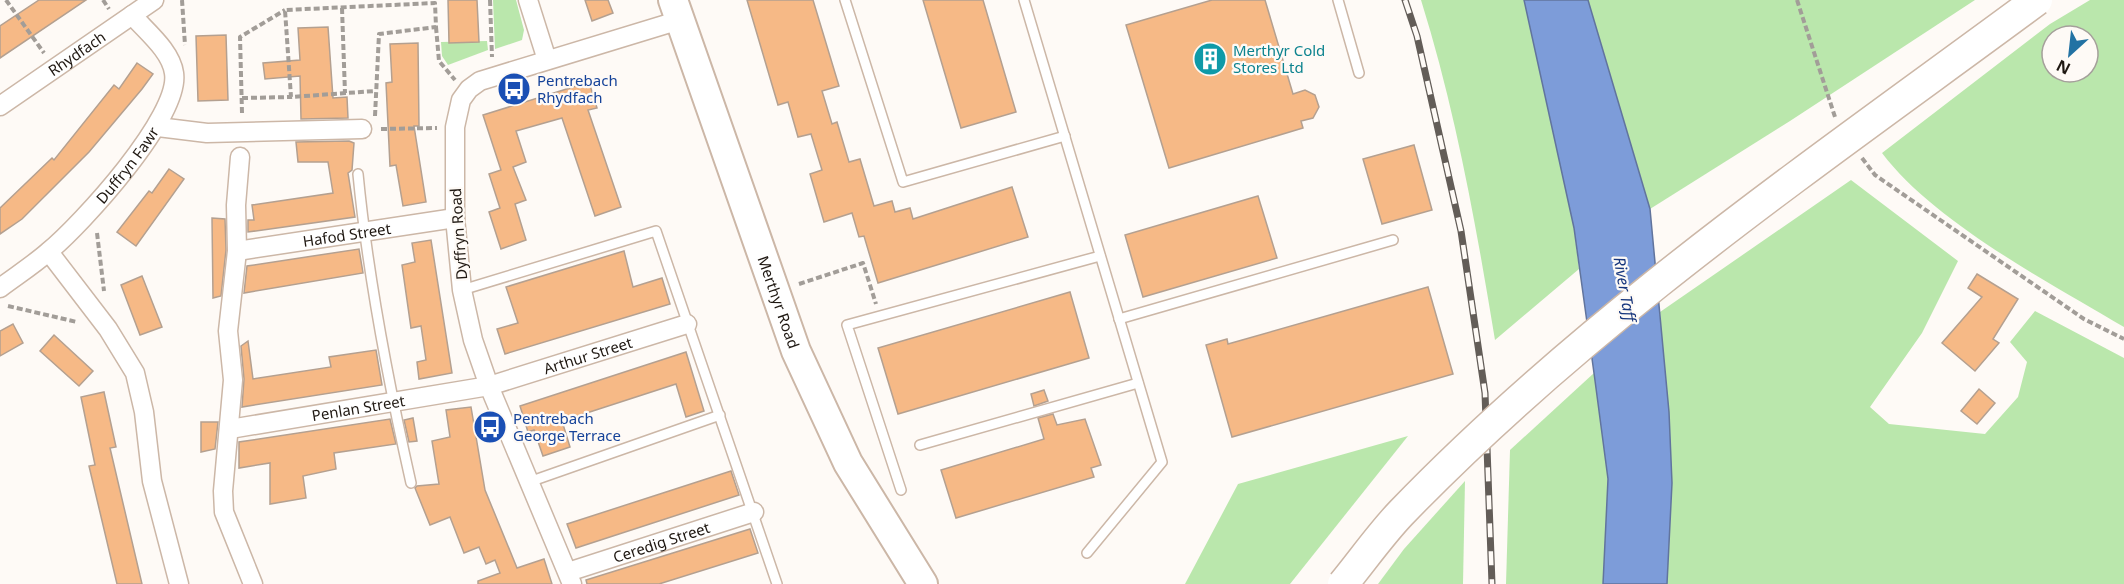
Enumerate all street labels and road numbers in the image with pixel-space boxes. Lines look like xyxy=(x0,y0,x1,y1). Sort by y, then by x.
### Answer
street label: Rhydfach xyxy=(44,26,109,80)
street label: Duffryn Fawr xyxy=(91,123,163,208)
street label: Dyffryn Road xyxy=(445,187,471,281)
street label: Hafod Street xyxy=(301,218,393,251)
street label: Merthyr Road xyxy=(753,253,804,351)
street label: Arthur Street xyxy=(541,332,635,378)
street label: Penlan Street xyxy=(310,390,407,425)
street label: Ceredig Street xyxy=(610,517,713,567)

